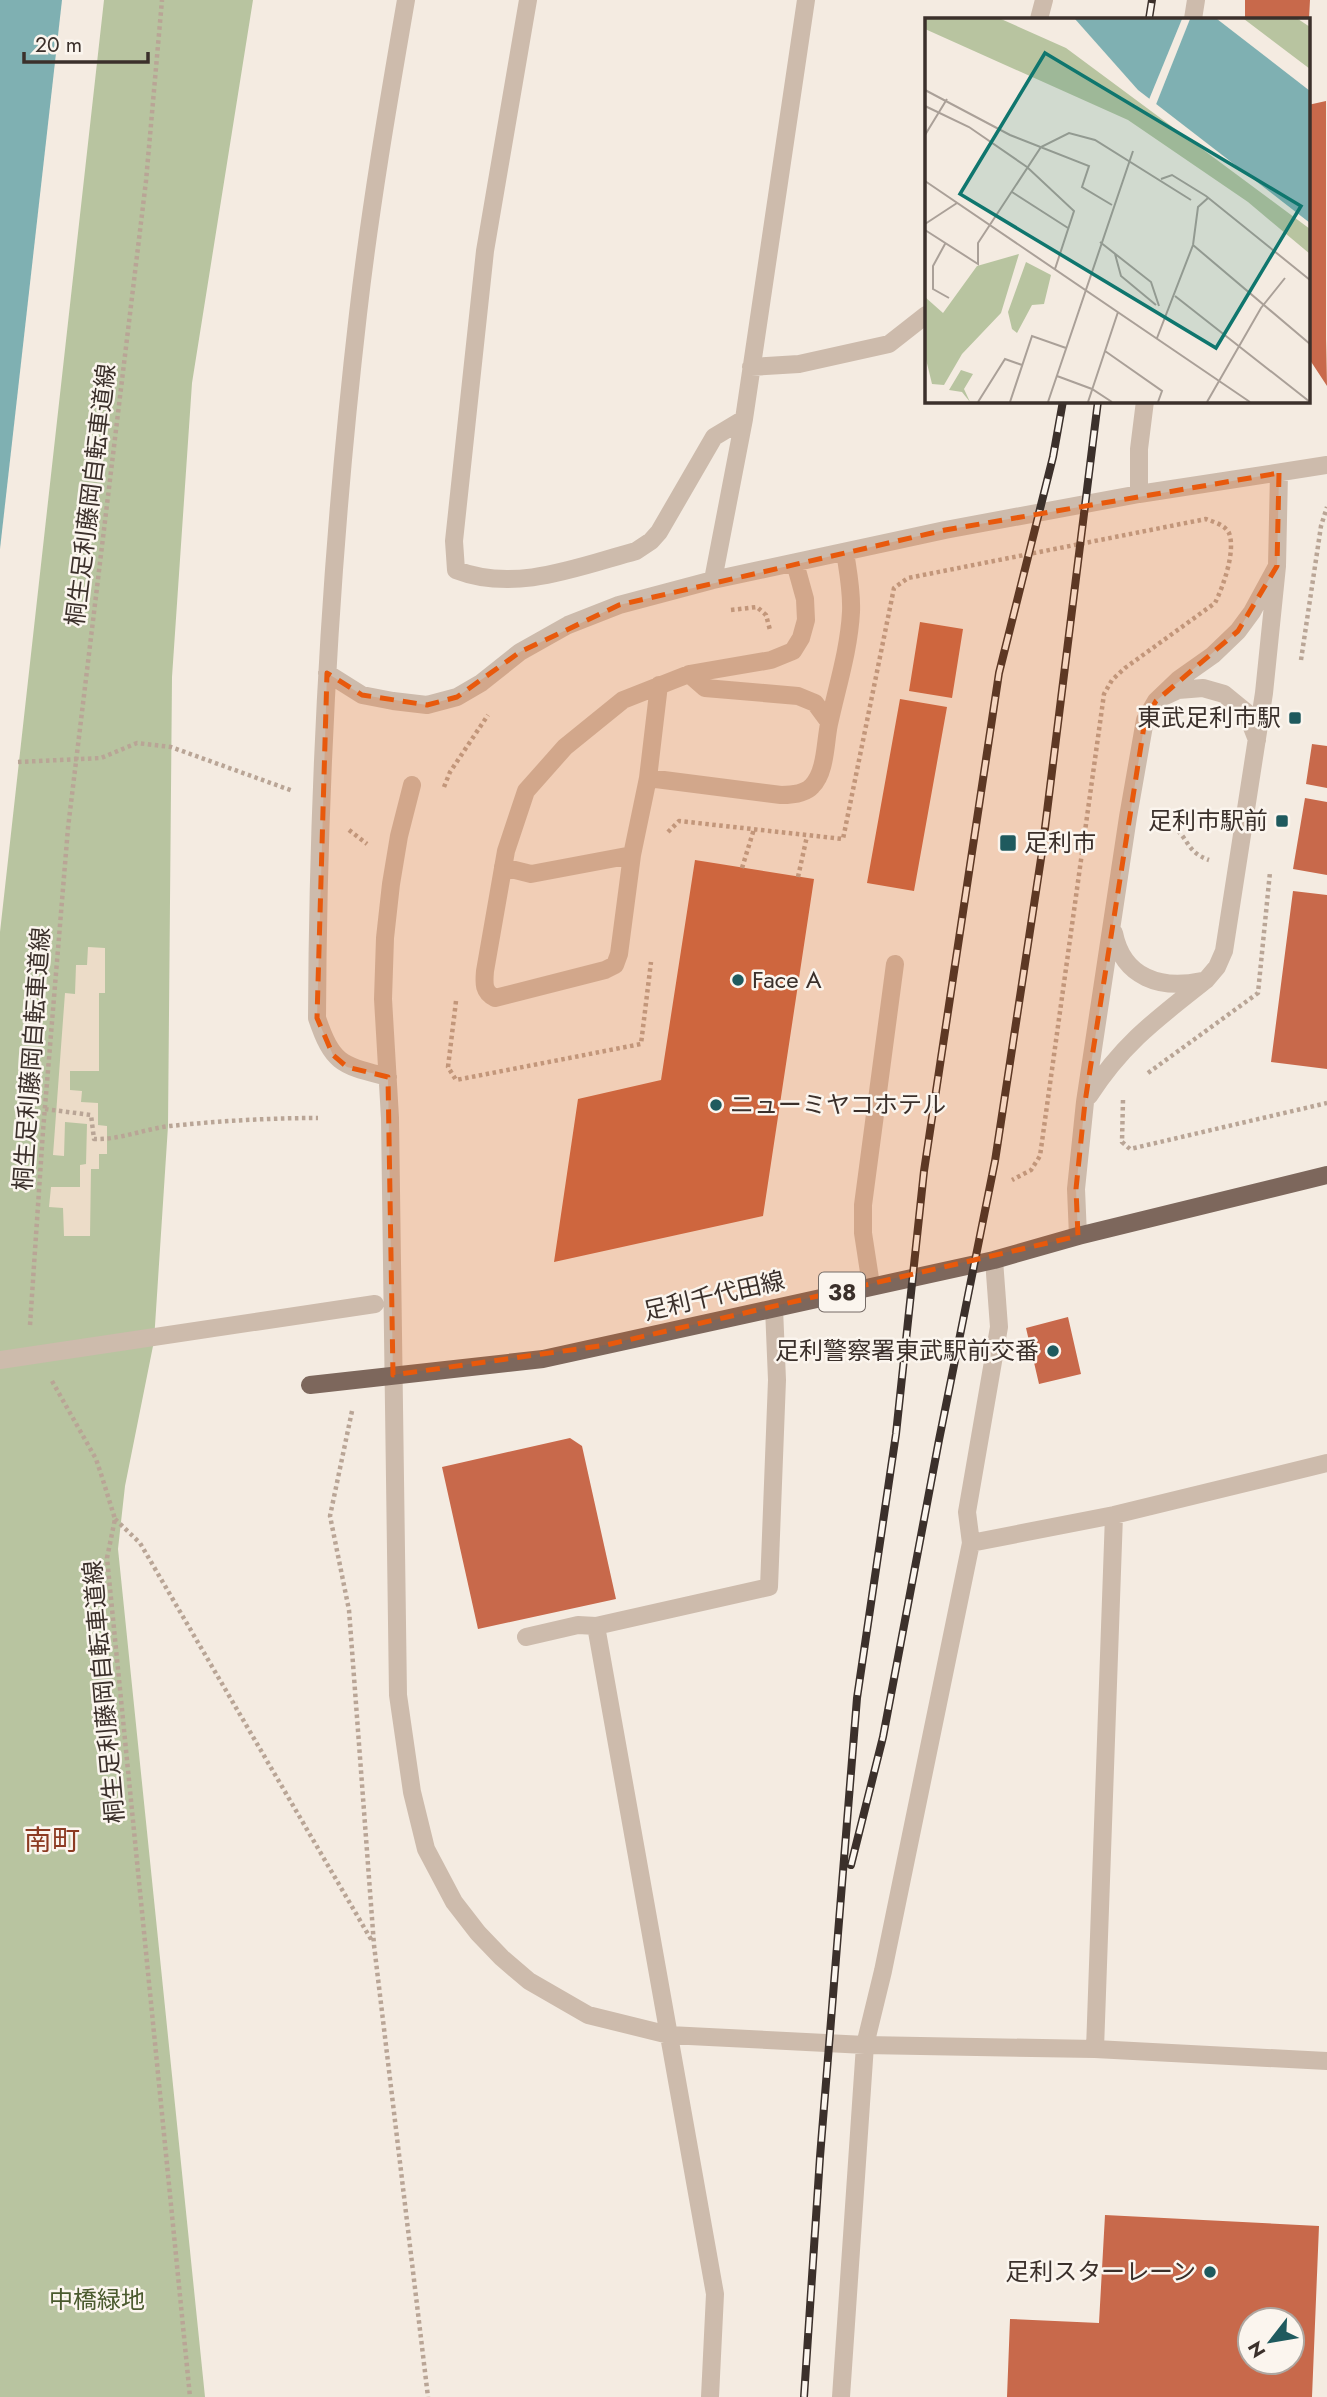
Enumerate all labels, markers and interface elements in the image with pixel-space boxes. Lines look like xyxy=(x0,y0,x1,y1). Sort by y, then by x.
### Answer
inset map xyxy=(925,18,1310,402)
scale bar xyxy=(24,21,149,65)
text: 20 m xyxy=(35,30,82,60)
street label: 桐生足利藤岡自転車道線 xyxy=(57,362,124,628)
place label: 東武足利市駅 xyxy=(1137,700,1281,735)
marker: 東武足利市駅 xyxy=(1287,710,1303,726)
place label: 足利市駅前 xyxy=(1148,803,1268,838)
marker: 足利市駅前 xyxy=(1274,813,1290,829)
place label: 足利市 xyxy=(1024,825,1096,860)
marker: 足利市 xyxy=(998,833,1018,853)
street label: 桐生足利藤岡自転車道線 xyxy=(5,926,58,1192)
place label: Face A xyxy=(752,962,822,997)
marker: Face A xyxy=(730,972,746,988)
place label: ニューミヤコホテル xyxy=(730,1087,946,1122)
marker: ニューミヤコホテル xyxy=(708,1097,724,1113)
street label: 足利千代田線 xyxy=(640,1262,788,1329)
road number: 38 xyxy=(819,1273,865,1312)
place label: 足利警察署東武駅前交番 xyxy=(775,1333,1039,1368)
marker: 足利警察署東武駅前交番 xyxy=(1045,1343,1061,1359)
street label: 桐生足利藤岡自転車道線 xyxy=(75,1559,132,1825)
district label: 南町 xyxy=(24,1820,80,1861)
place label: 足利スターレーン xyxy=(1005,2254,1196,2289)
marker: 足利スターレーン xyxy=(1202,2264,1218,2280)
park label: 中橋緑地 xyxy=(49,2282,145,2317)
north arrow xyxy=(1236,2306,1306,2376)
text: N xyxy=(1241,2336,1272,2363)

